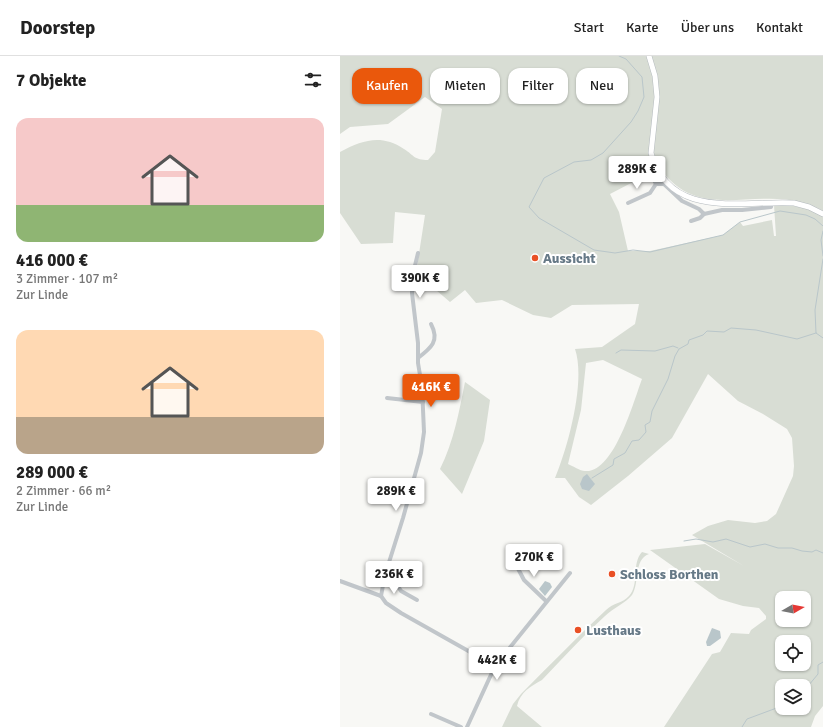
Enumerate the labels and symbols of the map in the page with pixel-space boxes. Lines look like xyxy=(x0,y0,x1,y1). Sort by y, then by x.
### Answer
pin: 289K € xyxy=(604,156,670,190)
place label: Aussicht xyxy=(543,250,596,267)
marker: Aussicht xyxy=(530,253,540,263)
pin: 390K € xyxy=(387,265,453,299)
pin: 416K € xyxy=(398,374,464,408)
pin: 289K € xyxy=(363,478,429,512)
pin: 270K € xyxy=(501,544,567,578)
pin: 236K € xyxy=(361,561,427,595)
place label: Schloss Borthen xyxy=(620,566,719,583)
marker: Schloss Borthen xyxy=(607,569,617,579)
north arrow xyxy=(775,591,811,627)
place label: Lusthaus xyxy=(586,622,641,639)
marker: Lusthaus xyxy=(573,625,583,635)
pin: 442K € xyxy=(464,647,530,681)

